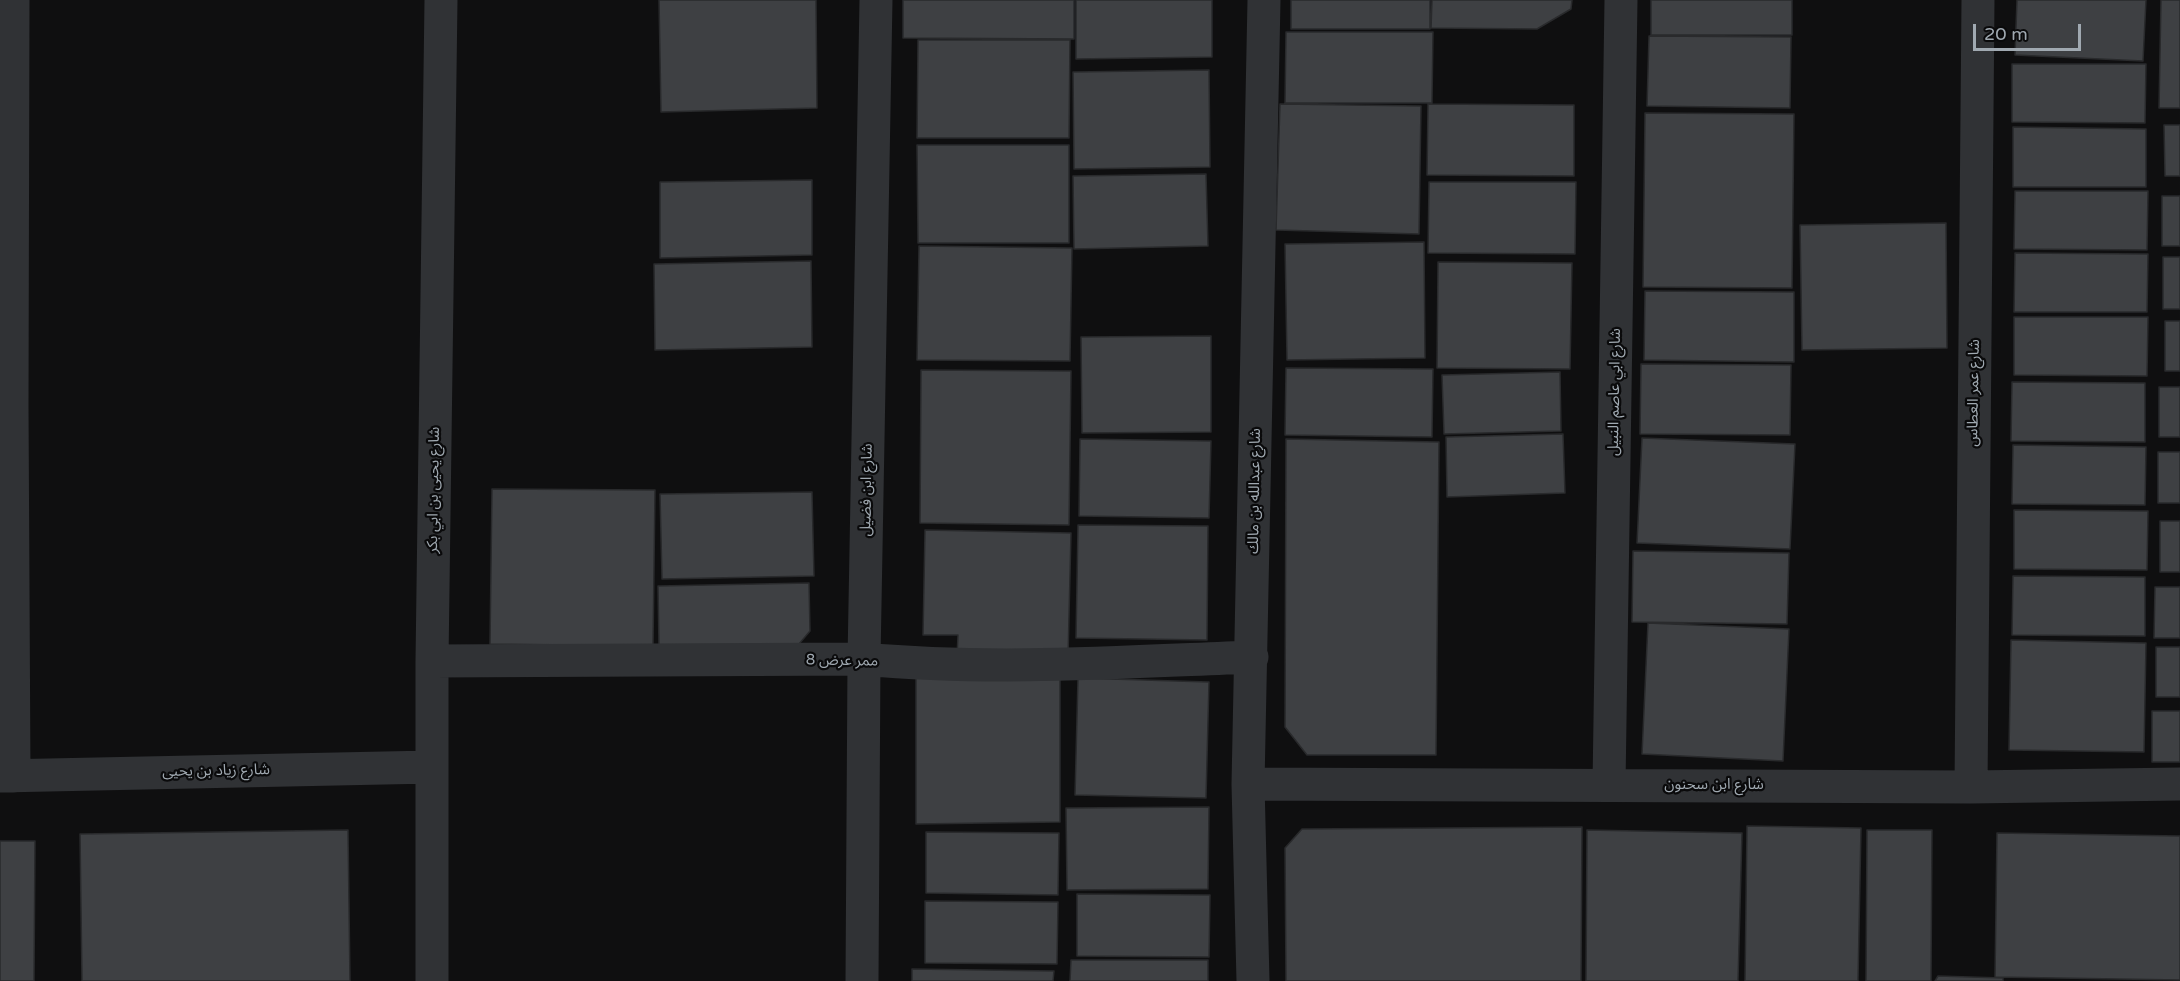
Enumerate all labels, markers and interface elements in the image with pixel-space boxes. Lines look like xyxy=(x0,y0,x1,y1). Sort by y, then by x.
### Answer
scale bar xyxy=(1976,12,2084,50)
text: 20 m xyxy=(1984,23,2028,45)
street label: شارع ابي عاصم النبيل xyxy=(1605,328,1625,456)
street label: شارع عمر العطاس xyxy=(1964,339,1984,447)
street label: شارع يحيى بن ابي بكر xyxy=(424,426,444,554)
street label: شارع عبدالله بن مالك xyxy=(1245,428,1265,554)
street label: شارع ابن فضيل xyxy=(857,443,877,537)
street label: ممر عرض 8 xyxy=(806,651,878,671)
street label: شارع زياد بن يحيى xyxy=(162,761,270,781)
street label: شارع ابن سحنون xyxy=(1664,776,1764,794)

